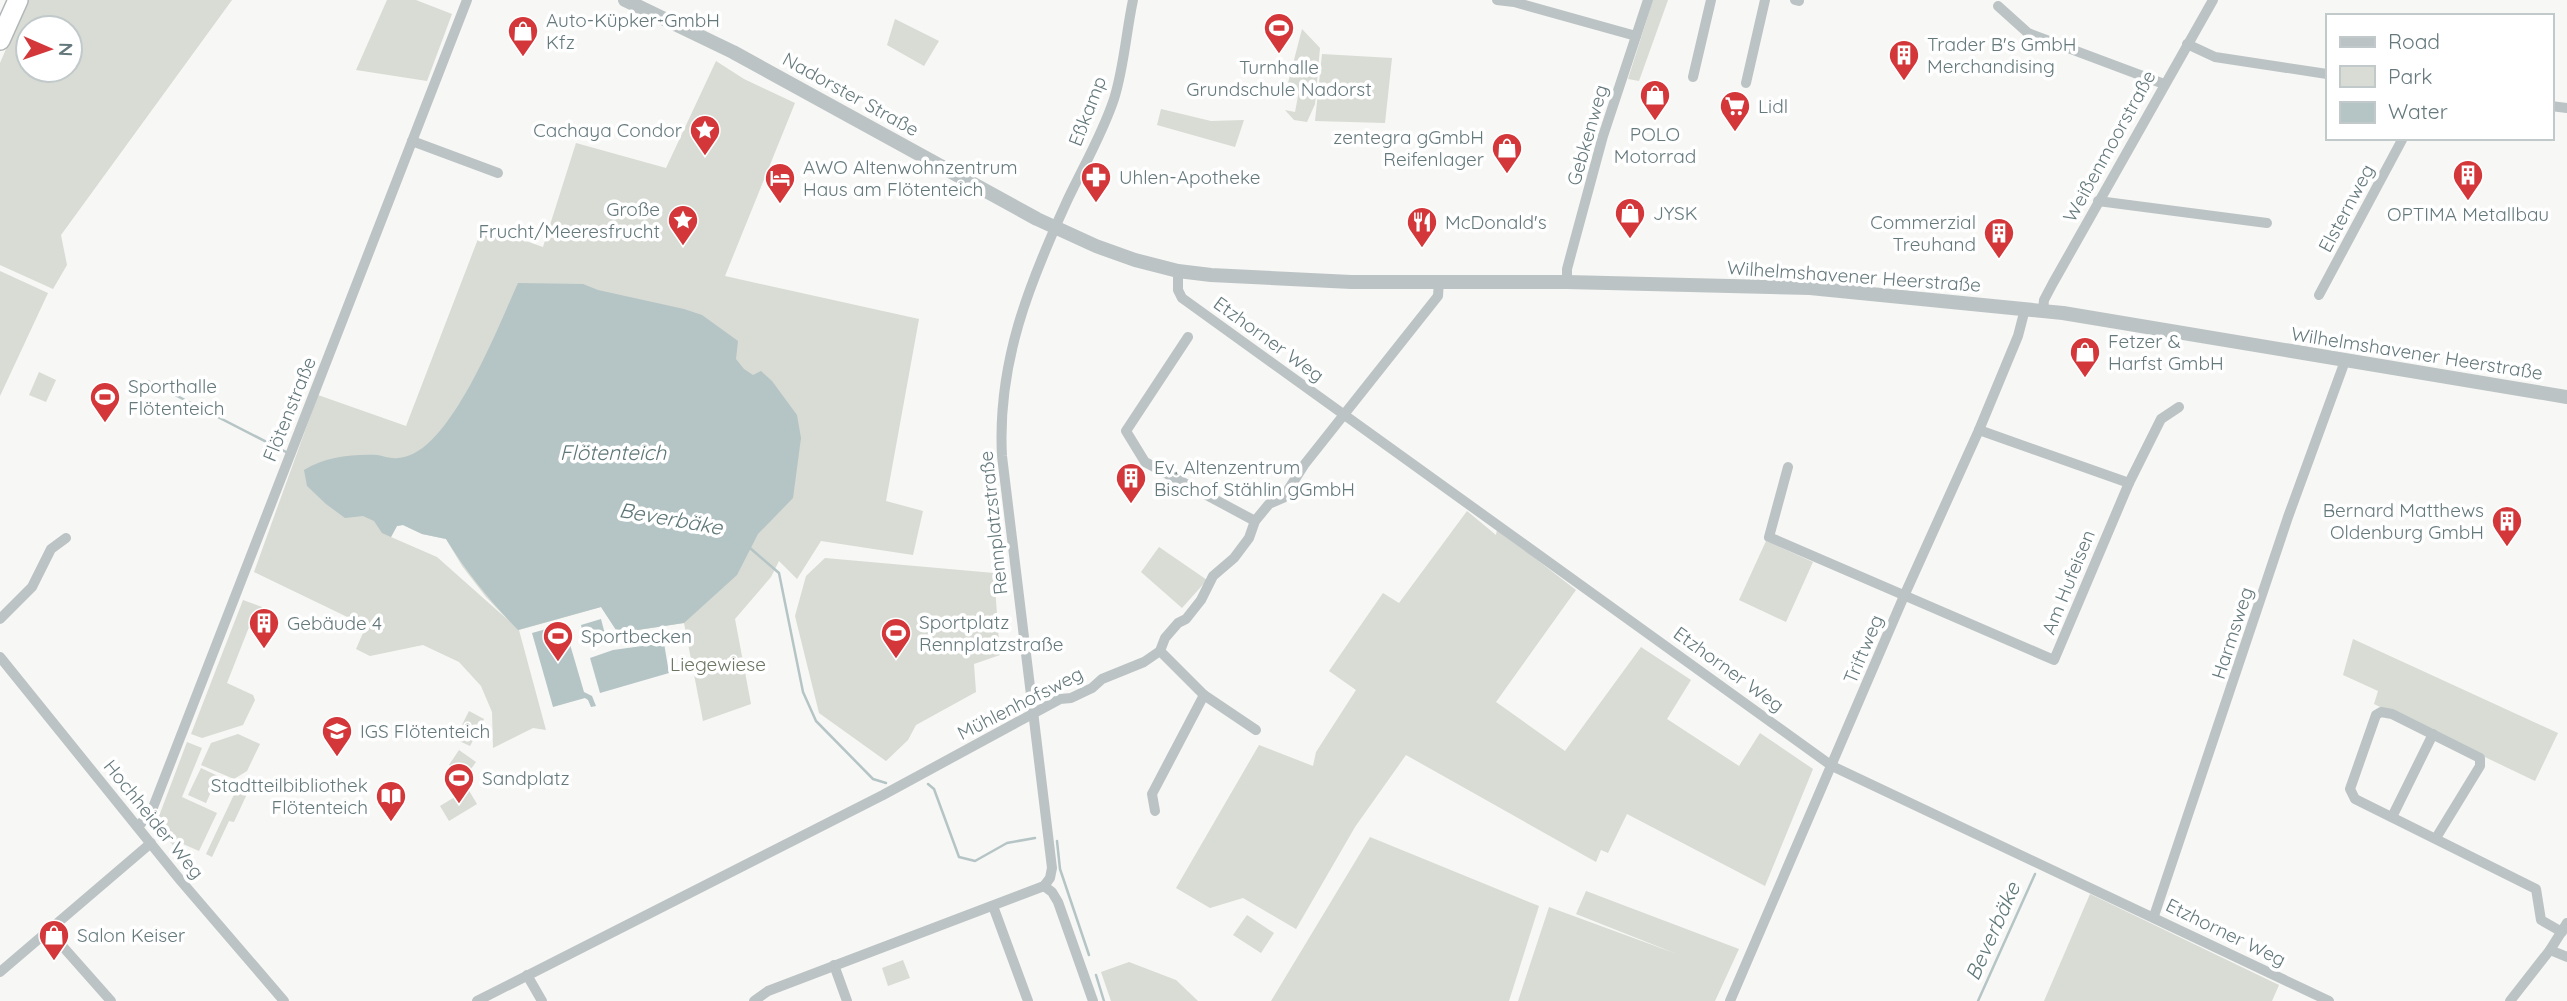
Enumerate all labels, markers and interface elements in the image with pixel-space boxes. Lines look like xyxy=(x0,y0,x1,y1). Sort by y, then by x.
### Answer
place label: Auto-Küpker-GmbH Kfz xyxy=(546,8,720,54)
sports icon: Turnhalle Grundschule Nadorst xyxy=(1262,11,1296,55)
north arrow xyxy=(14,14,84,84)
shop icon: Auto-Küpker-GmbH Kfz xyxy=(506,14,540,58)
legend xyxy=(2326,14,2553,140)
text: Road xyxy=(2388,28,2440,54)
place label: Trader B's GmbH Merchandising xyxy=(1927,32,2077,78)
building icon: Trader B's GmbH Merchandising xyxy=(1887,38,1921,82)
text: N xyxy=(54,42,78,57)
street label: Nadorster Straße xyxy=(779,47,923,141)
place label: Turnhalle Grundschule Nadorst xyxy=(1186,55,1372,101)
text: Park xyxy=(2388,63,2432,89)
street label: Weißenmoorstraße xyxy=(2057,66,2161,226)
street label: Eßkamp xyxy=(1063,73,1111,149)
shop icon: POLO Motorrad xyxy=(1638,78,1672,122)
street label: Gebkenweg xyxy=(1561,82,1613,188)
supermarket icon: Lidl xyxy=(1718,89,1752,133)
place label: Lidl xyxy=(1758,94,1788,118)
text: Water xyxy=(2388,98,2448,124)
place icon: Cachaya Condor xyxy=(688,113,722,157)
place label: Cachaya Condor xyxy=(533,118,683,142)
place label: POLO Motorrad xyxy=(1614,122,1696,168)
place label: zentegra gGmbH Reifenlager xyxy=(1333,125,1485,171)
shop icon: zentegra gGmbH Reifenlager xyxy=(1490,131,1524,175)
place label: AWO Altenwohnzentrum Haus am Flötenteich xyxy=(803,155,1018,201)
building icon: OPTIMA Metallbau xyxy=(2451,158,2485,202)
pharmacy icon: Uhlen-Apotheke xyxy=(1079,160,1113,204)
street label: Elsternweg xyxy=(2313,160,2379,256)
hotel icon: AWO Altenwohnzentrum Haus am Flötenteich xyxy=(763,161,797,205)
place label: Uhlen-Apotheke xyxy=(1119,165,1260,189)
shop icon: JYSK xyxy=(1613,196,1647,240)
place label: Große Frucht/Meeresfrucht xyxy=(479,197,660,243)
place label: JYSK xyxy=(1653,201,1698,225)
place label: OPTIMA Metallbau xyxy=(2387,202,2549,226)
place icon: Große Frucht/Meeresfrucht xyxy=(666,203,700,247)
restaurant icon: McDonald's xyxy=(1405,205,1439,249)
place label: McDonald's xyxy=(1445,210,1547,234)
place label: Commerzial Treuhand xyxy=(1870,210,1976,256)
building icon: Commerzial Treuhand xyxy=(1982,216,2016,260)
street label: Wilhelmshavener Heerstraße xyxy=(1726,255,1982,297)
street label: Etzhorner Weg xyxy=(1209,291,1329,387)
street label: Wilhelmshavener Heerstraße xyxy=(2289,321,2545,385)
place label: Fetzer & Harfst GmbH xyxy=(2108,329,2224,375)
shop icon: Fetzer & Harfst GmbH xyxy=(2068,335,2102,379)
street label: Flötenstraße xyxy=(257,353,321,465)
place label: Sporthalle Flötenteich xyxy=(128,374,224,420)
sports icon: Sporthalle Flötenteich xyxy=(88,380,122,424)
water label: Flötenteich xyxy=(560,439,667,465)
street label: Rennplatzstraße xyxy=(974,450,1012,596)
place label: Ev. Altenzentrum Bischof Stählin gGmbH xyxy=(1154,455,1355,501)
building icon: Ev. Altenzentrum Bischof Stählin gGmbH xyxy=(1114,461,1148,505)
water label: Beverbäke xyxy=(617,496,726,540)
place label: Bernard Matthews Oldenburg GmbH xyxy=(2323,498,2484,544)
building icon: Bernard Matthews Oldenburg GmbH xyxy=(2490,504,2524,548)
street label: Am Hufeisen xyxy=(2036,526,2100,638)
street label: Harmsweg xyxy=(2206,584,2258,682)
building icon: Gebäude 4 xyxy=(247,606,281,650)
place label: Sportplatz Rennplatzstraße xyxy=(919,610,1063,656)
place label: Gebäude 4 xyxy=(287,611,382,635)
street label: Triftweg xyxy=(1838,611,1888,687)
sports icon: Sportplatz Rennplatzstraße xyxy=(879,616,913,660)
sports icon: Sportbecken xyxy=(541,619,575,663)
street label: Etzhorner Weg xyxy=(1669,621,1789,717)
place label: Sportbecken xyxy=(581,624,692,648)
park label: Liegewiese xyxy=(670,652,766,676)
street label: Mühlenhofsweg xyxy=(953,661,1087,745)
school or university icon: IGS Flötenteich xyxy=(320,714,354,758)
place label: IGS Flötenteich xyxy=(360,719,490,743)
street label: Hochheider Weg xyxy=(99,754,209,884)
sports icon: Sandplatz xyxy=(442,761,476,805)
place label: Sandplatz xyxy=(482,766,570,790)
place label: Stadtteilbibliothek Flötenteich xyxy=(211,773,368,819)
library icon: Stadtteilbibliothek Flötenteich xyxy=(374,779,408,823)
water label: Beverbäke xyxy=(1959,877,2026,984)
street label: Etzhorner Weg xyxy=(2162,893,2290,971)
shop icon: Salon Keiser xyxy=(37,918,71,962)
place label: Salon Keiser xyxy=(77,923,186,947)

